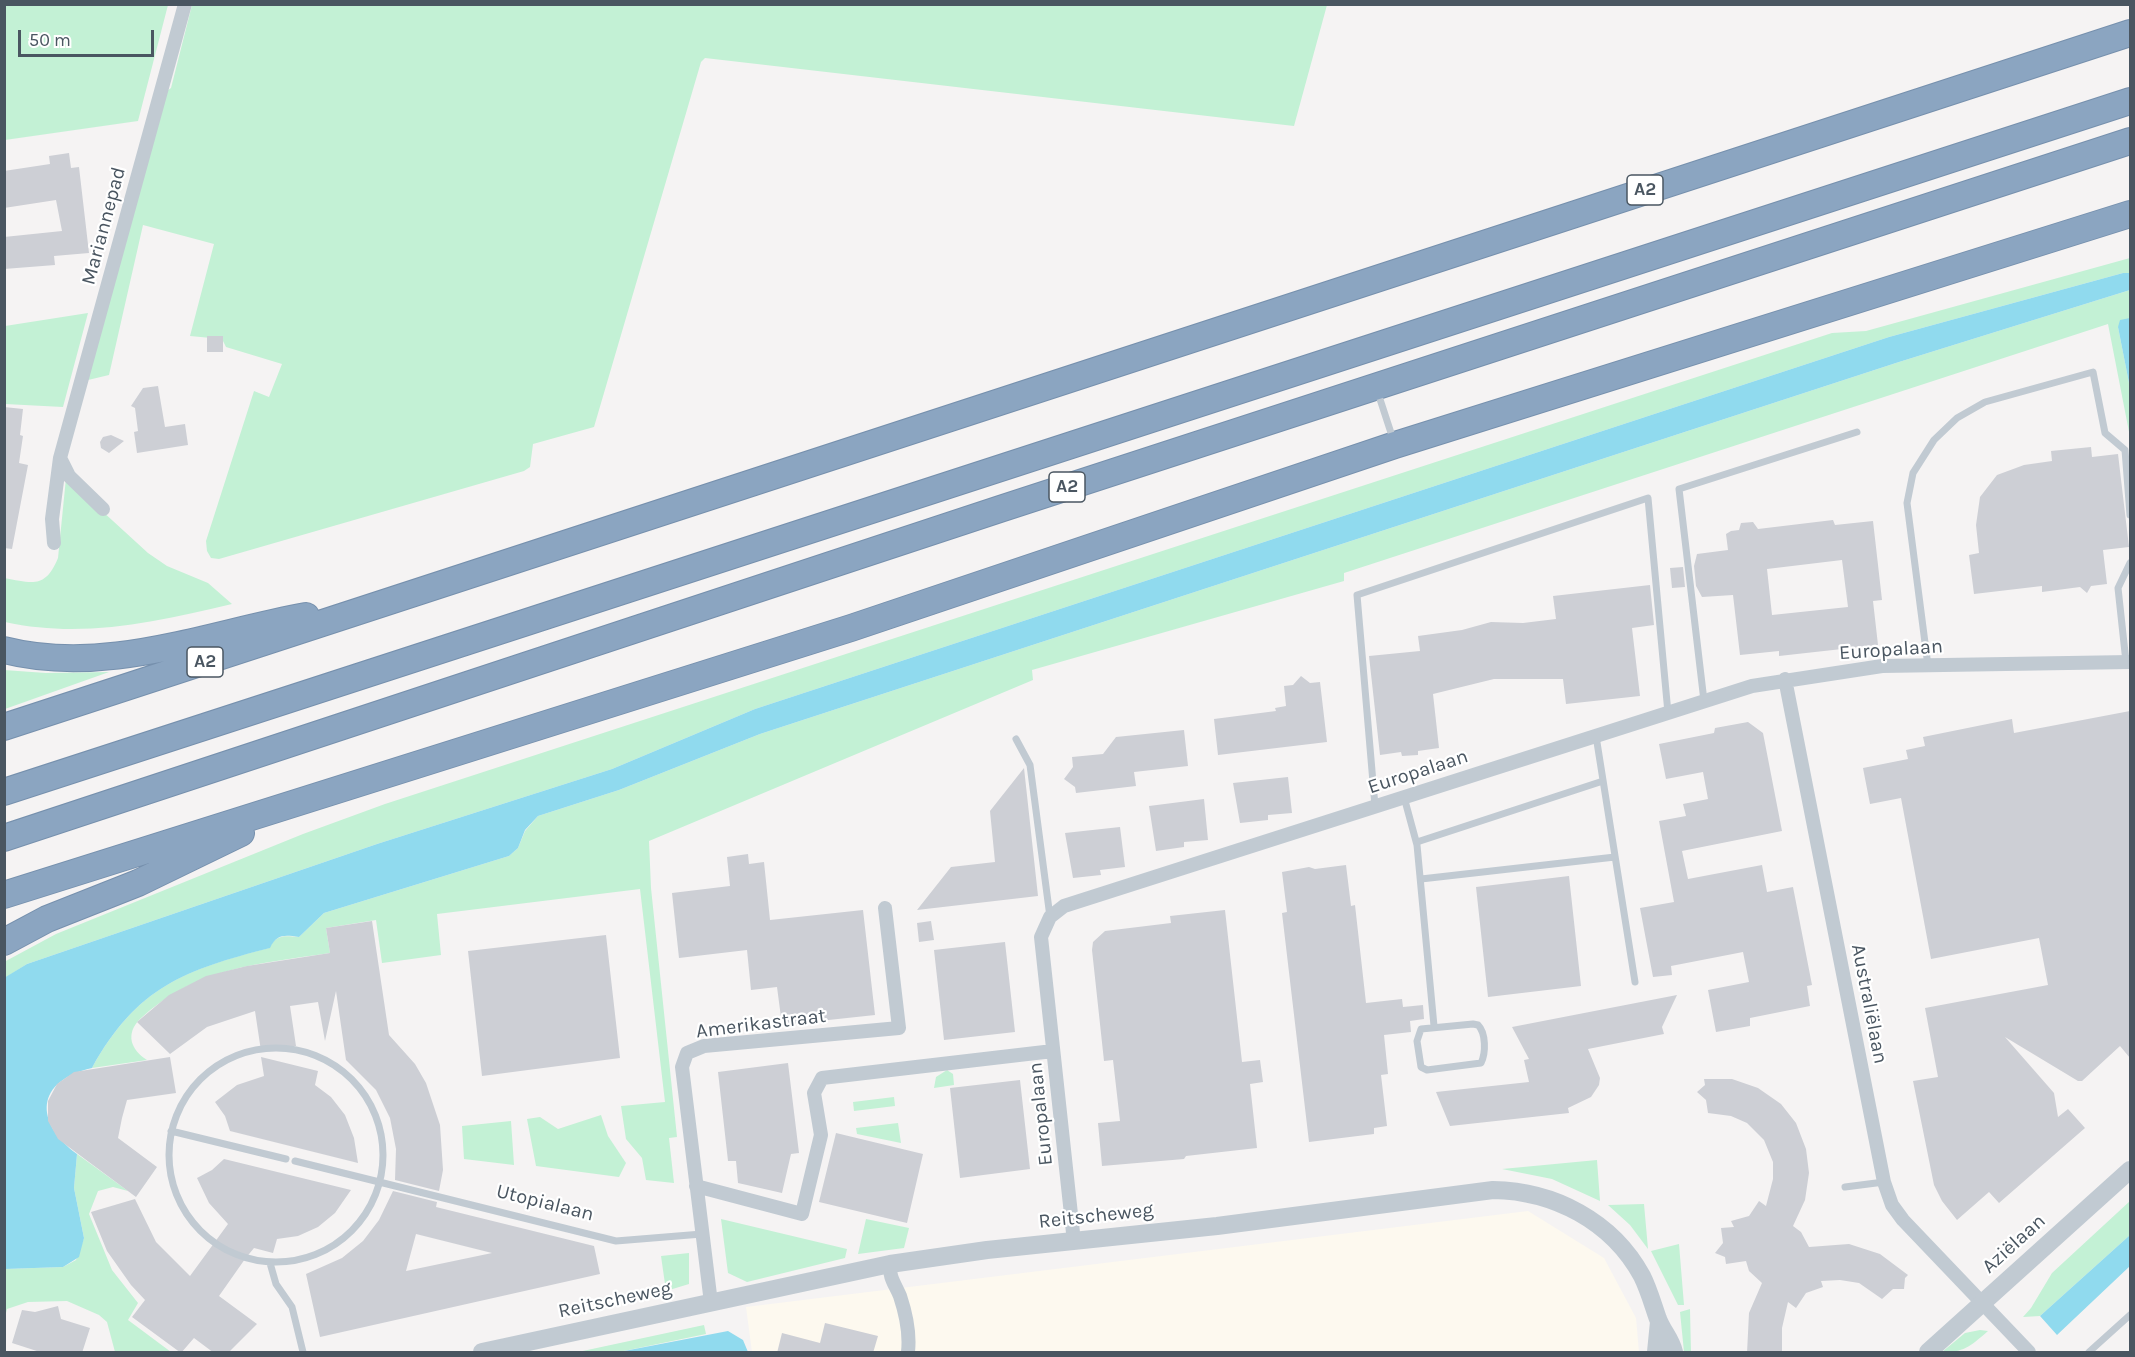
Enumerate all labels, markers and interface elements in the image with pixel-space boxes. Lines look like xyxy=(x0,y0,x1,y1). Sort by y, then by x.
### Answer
scale bar xyxy=(21,18,158,56)
text: 50 m xyxy=(29,29,71,51)
street label: Mariannepad xyxy=(77,164,131,288)
road number: A2 xyxy=(1627,175,1663,205)
road number: A2 xyxy=(1049,472,1085,502)
street label: Europalaan xyxy=(1838,634,1944,666)
road number: A2 xyxy=(187,647,223,677)
street label: Europalaan xyxy=(1365,745,1471,799)
street label: Australiëlaan xyxy=(1846,942,1892,1066)
street label: Amerikastraat xyxy=(695,1004,827,1044)
street label: Europalaan xyxy=(1024,1061,1058,1167)
street label: Utopialaan xyxy=(494,1179,596,1227)
street label: Reitscheweg xyxy=(1037,1198,1155,1234)
street label: Aziëlaan xyxy=(1977,1209,2051,1279)
street label: Reitscheweg xyxy=(556,1276,674,1324)

